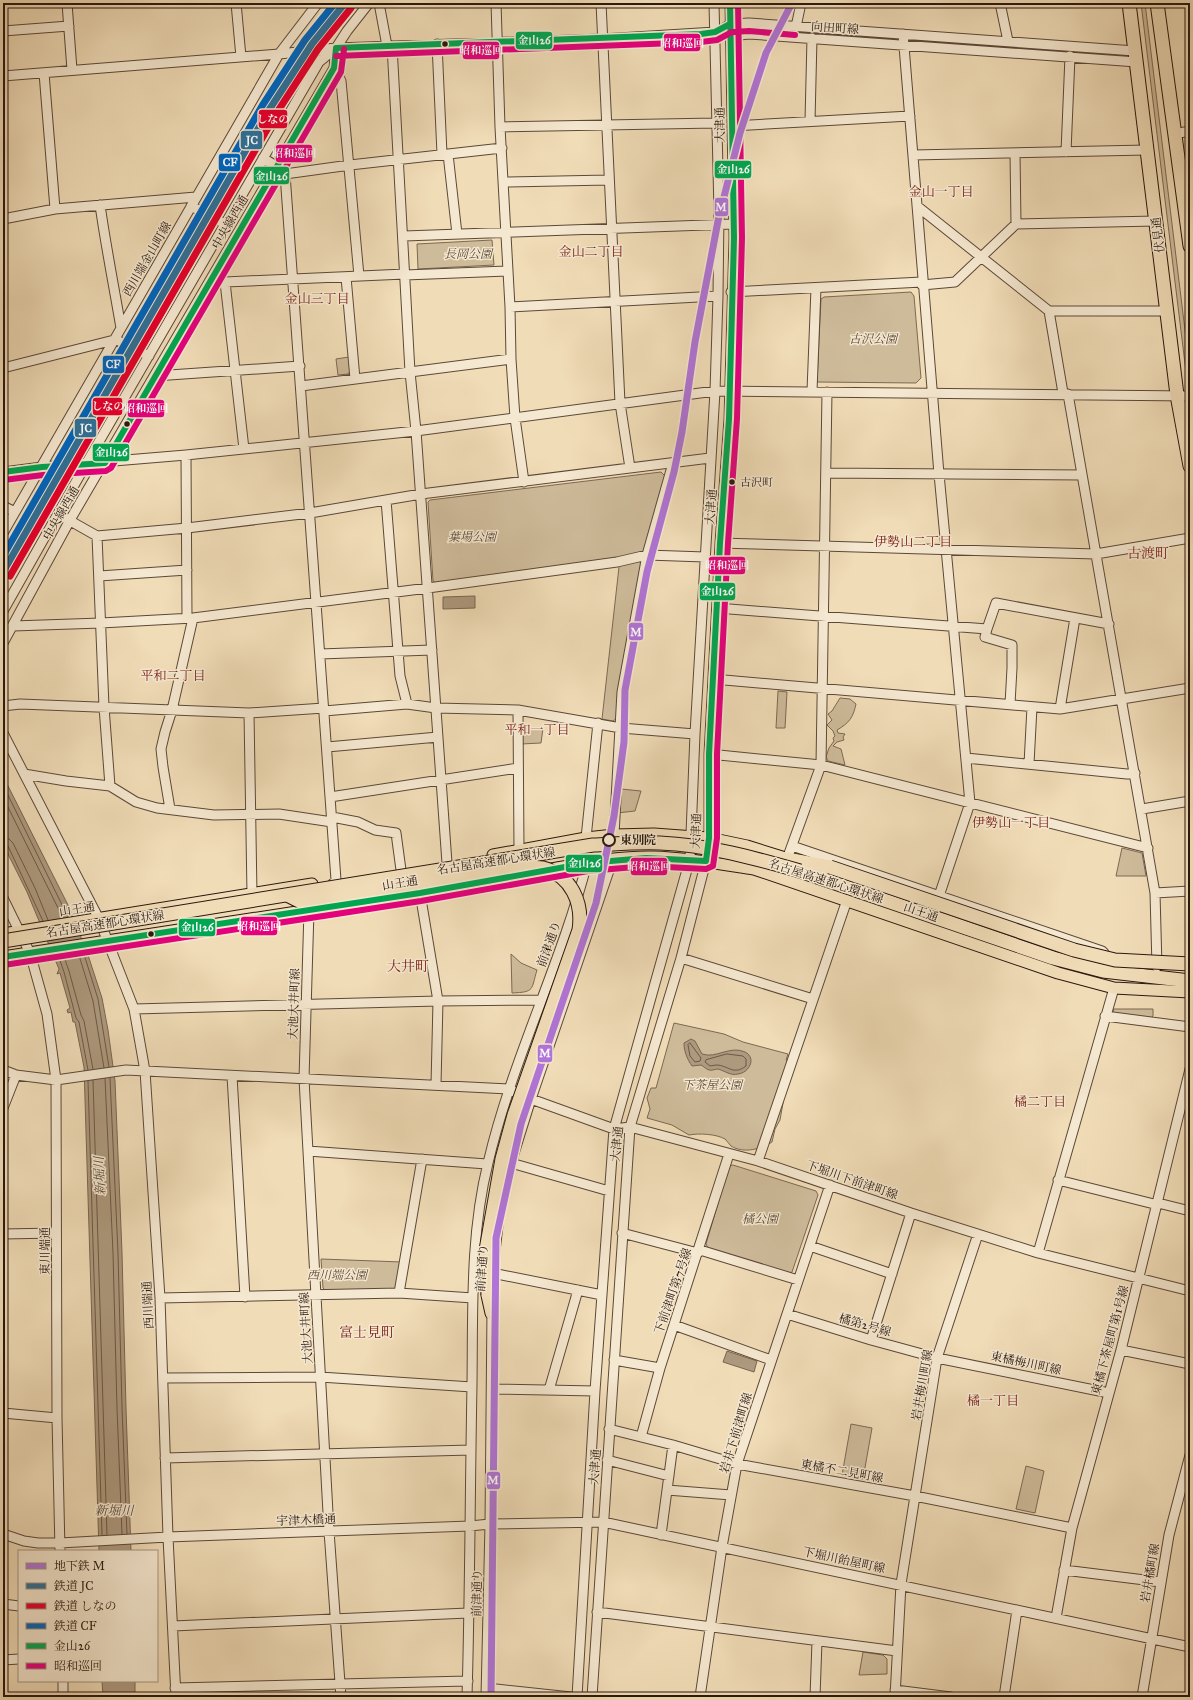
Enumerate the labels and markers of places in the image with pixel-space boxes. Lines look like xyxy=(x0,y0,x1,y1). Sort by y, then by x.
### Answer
unlabelled marker xyxy=(440,39,450,49)
unlabelled marker xyxy=(122,419,132,429)
place label: 古沢町 xyxy=(740,476,773,489)
marker: 古沢町 xyxy=(727,477,737,487)
marker: 東別院 xyxy=(602,833,616,847)
place label: 東別院 xyxy=(620,833,656,847)
unlabelled marker xyxy=(146,929,156,939)

